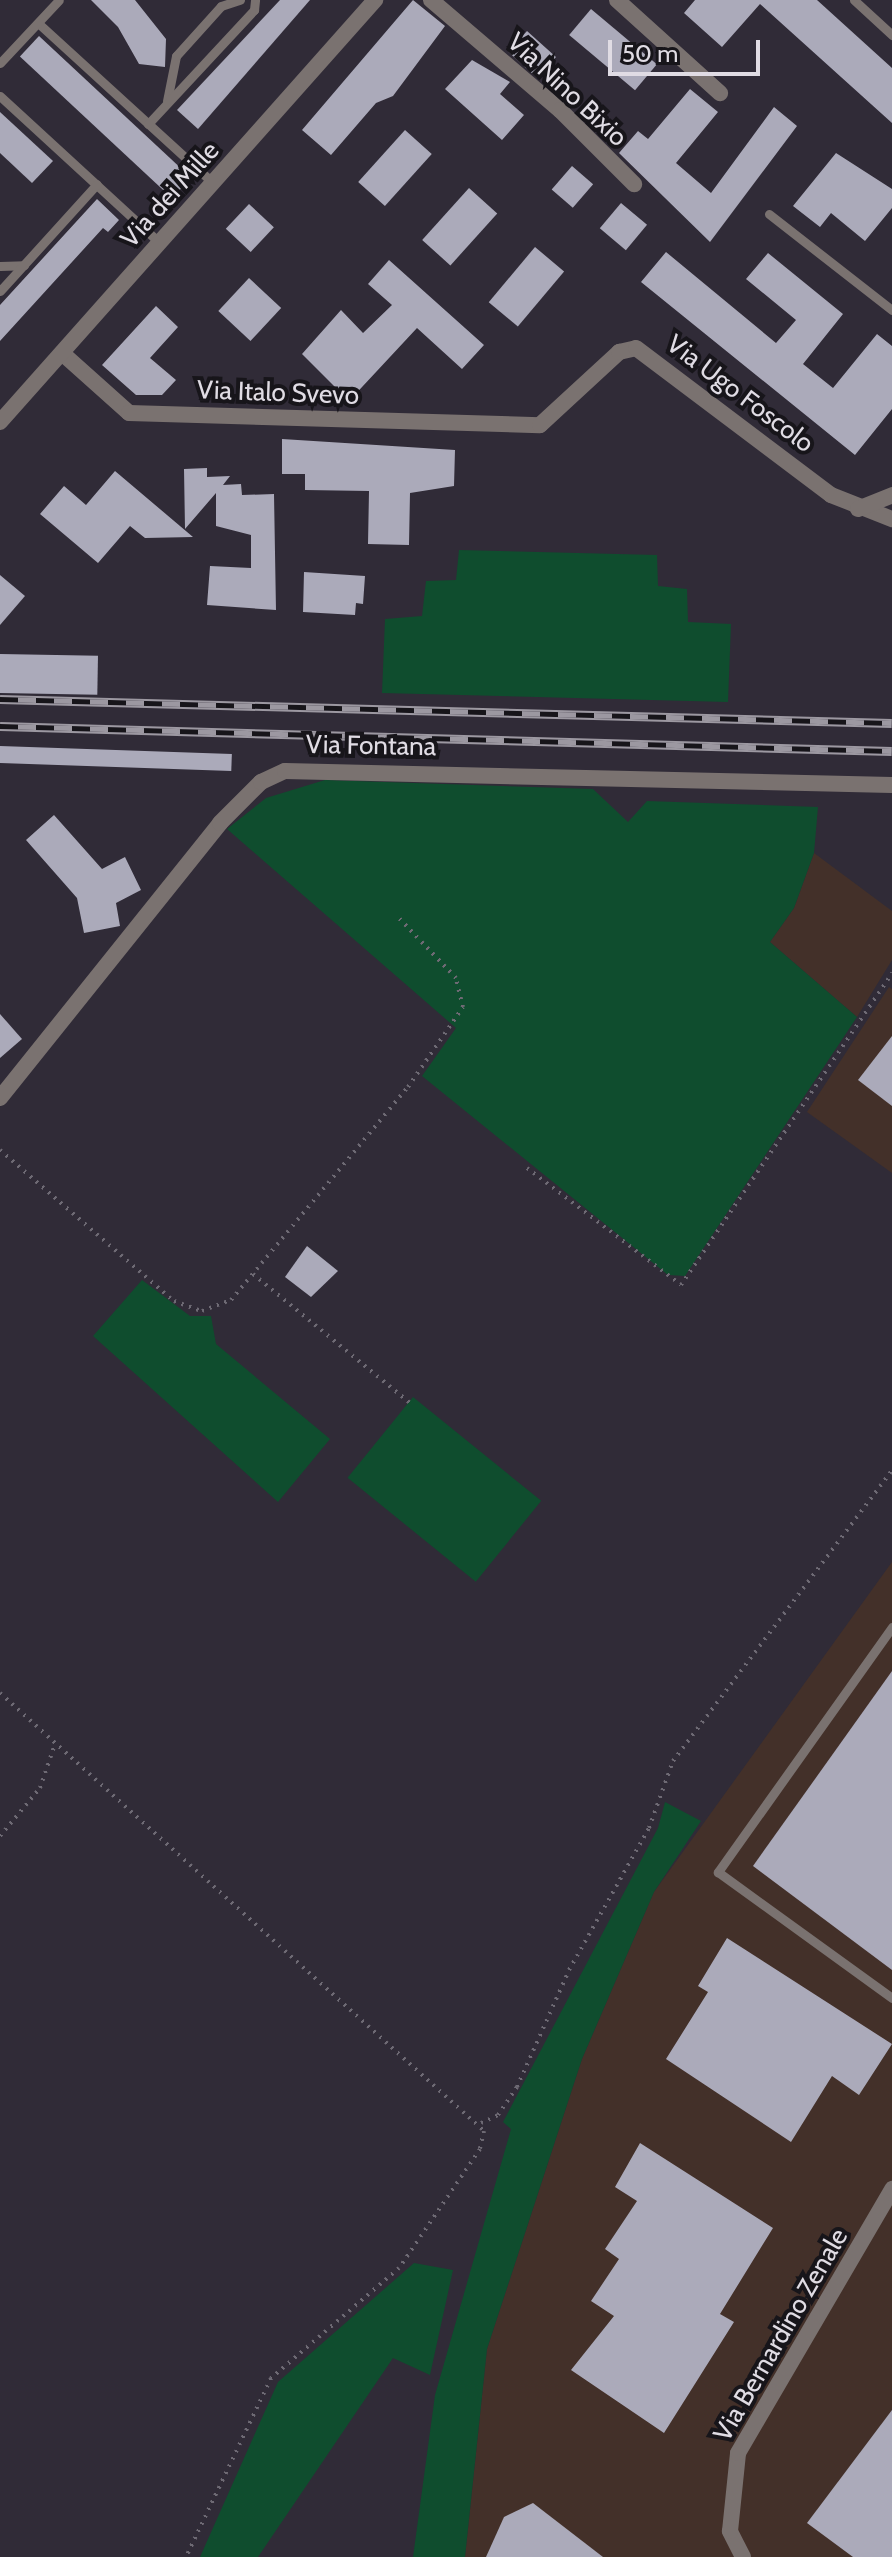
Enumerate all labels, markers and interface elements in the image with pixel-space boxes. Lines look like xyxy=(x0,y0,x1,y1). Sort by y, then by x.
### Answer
scale bar xyxy=(612,24,764,74)
street label: Via Nino Bixio xyxy=(501,27,633,153)
text: 50 m xyxy=(622,39,678,68)
street label: Via dei Mille xyxy=(114,136,226,254)
street label: Via Ugo Foscolo xyxy=(660,329,820,459)
street label: Via Italo Svevo xyxy=(196,375,360,411)
street label: Via Fontana xyxy=(306,729,436,763)
street label: Via Bernardino Zenale xyxy=(707,2223,855,2447)

